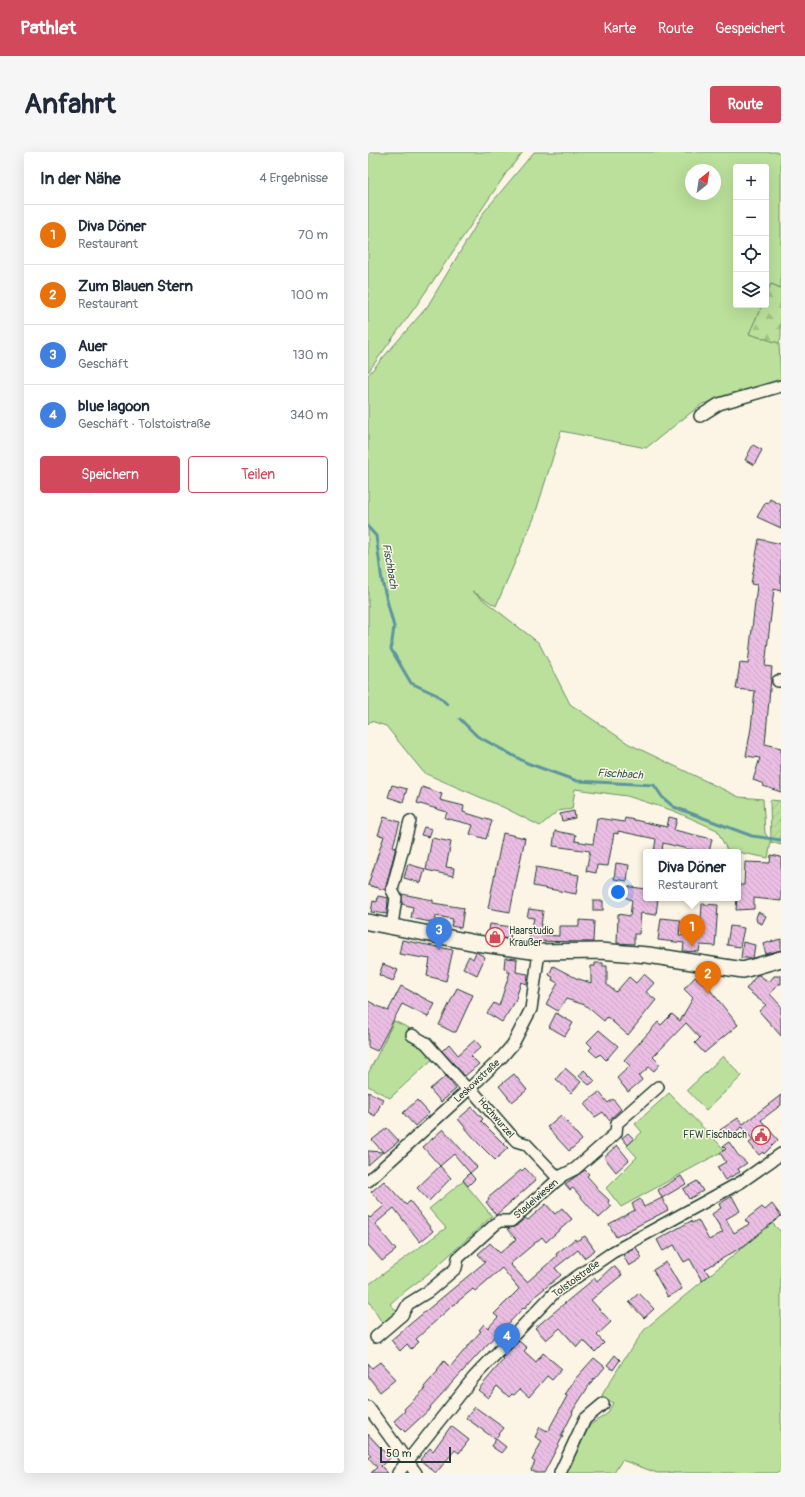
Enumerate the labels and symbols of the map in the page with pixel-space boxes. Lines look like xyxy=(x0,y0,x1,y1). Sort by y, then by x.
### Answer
north arrow xyxy=(685,164,721,200)
water label: Fischbach xyxy=(380,542,400,590)
water label: Fischbach xyxy=(597,766,644,782)
your location xyxy=(608,882,628,902)
pin: 1 xyxy=(679,914,705,947)
pin: 3 xyxy=(426,917,452,950)
place label: Haarstudio Kraußer xyxy=(509,925,554,949)
shop icon: Haarstudio Kraußer xyxy=(484,926,506,948)
pin: 2 xyxy=(695,961,721,994)
street label: Leskowstraße xyxy=(452,1057,502,1105)
street label: Hochwurzel xyxy=(475,1095,517,1141)
public building icon: FFW Fischbach xyxy=(750,1124,772,1146)
place label: FFW Fischbach xyxy=(683,1129,747,1141)
street label: Stadelwiesen xyxy=(511,1176,561,1222)
street label: Tolstoistraße xyxy=(550,1258,602,1300)
pin: 4 xyxy=(494,1323,520,1356)
scale bar xyxy=(380,1445,451,1464)

